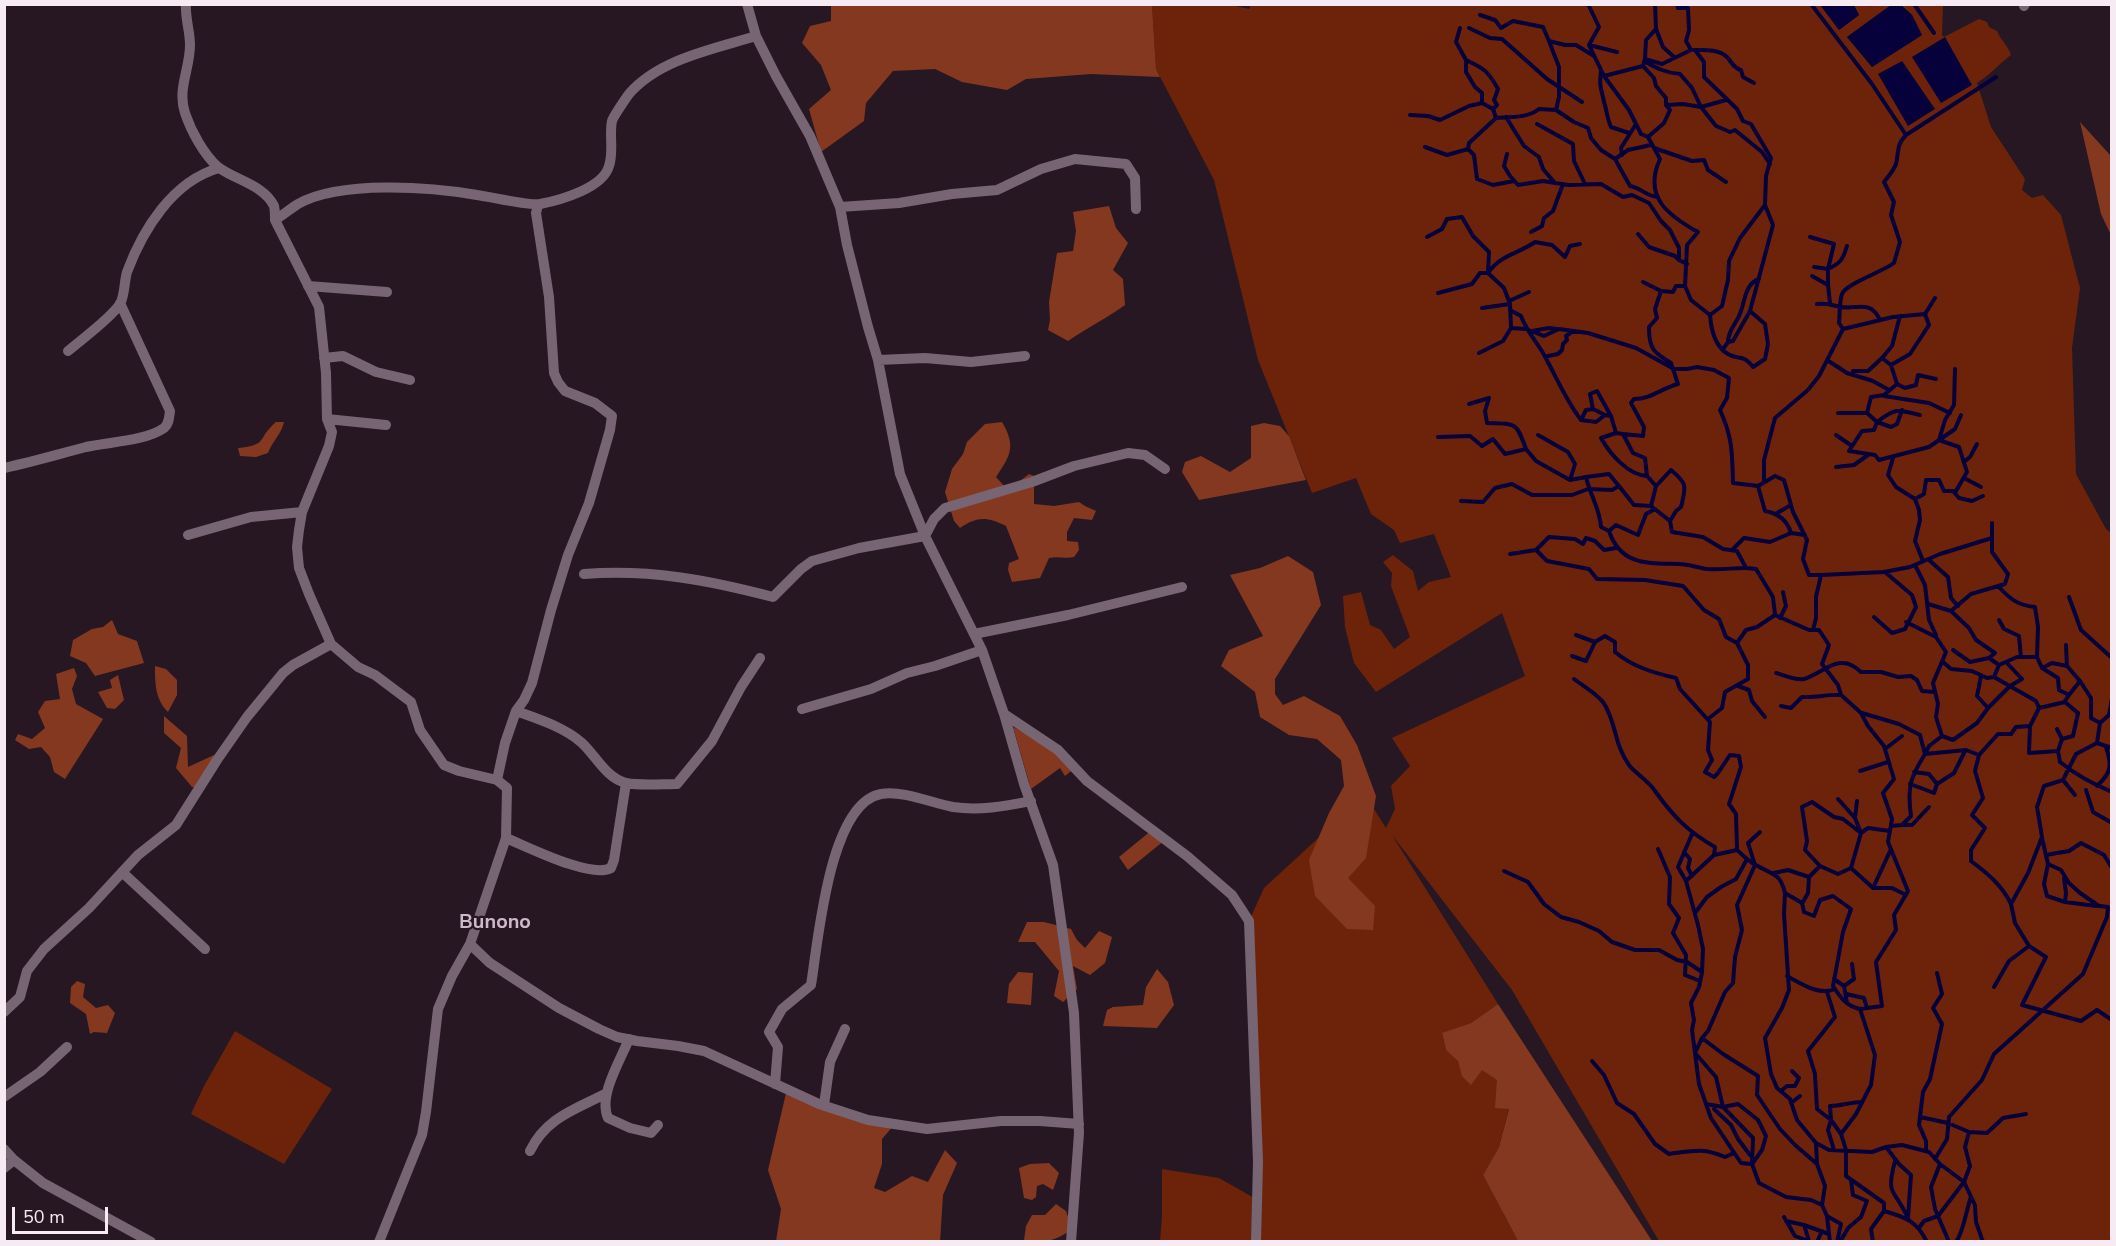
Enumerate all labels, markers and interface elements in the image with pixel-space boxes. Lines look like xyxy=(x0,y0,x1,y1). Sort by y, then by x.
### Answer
district label: Bunono xyxy=(459,911,531,935)
scale bar xyxy=(15,1195,111,1233)
text: 50 m xyxy=(23,1205,65,1229)

